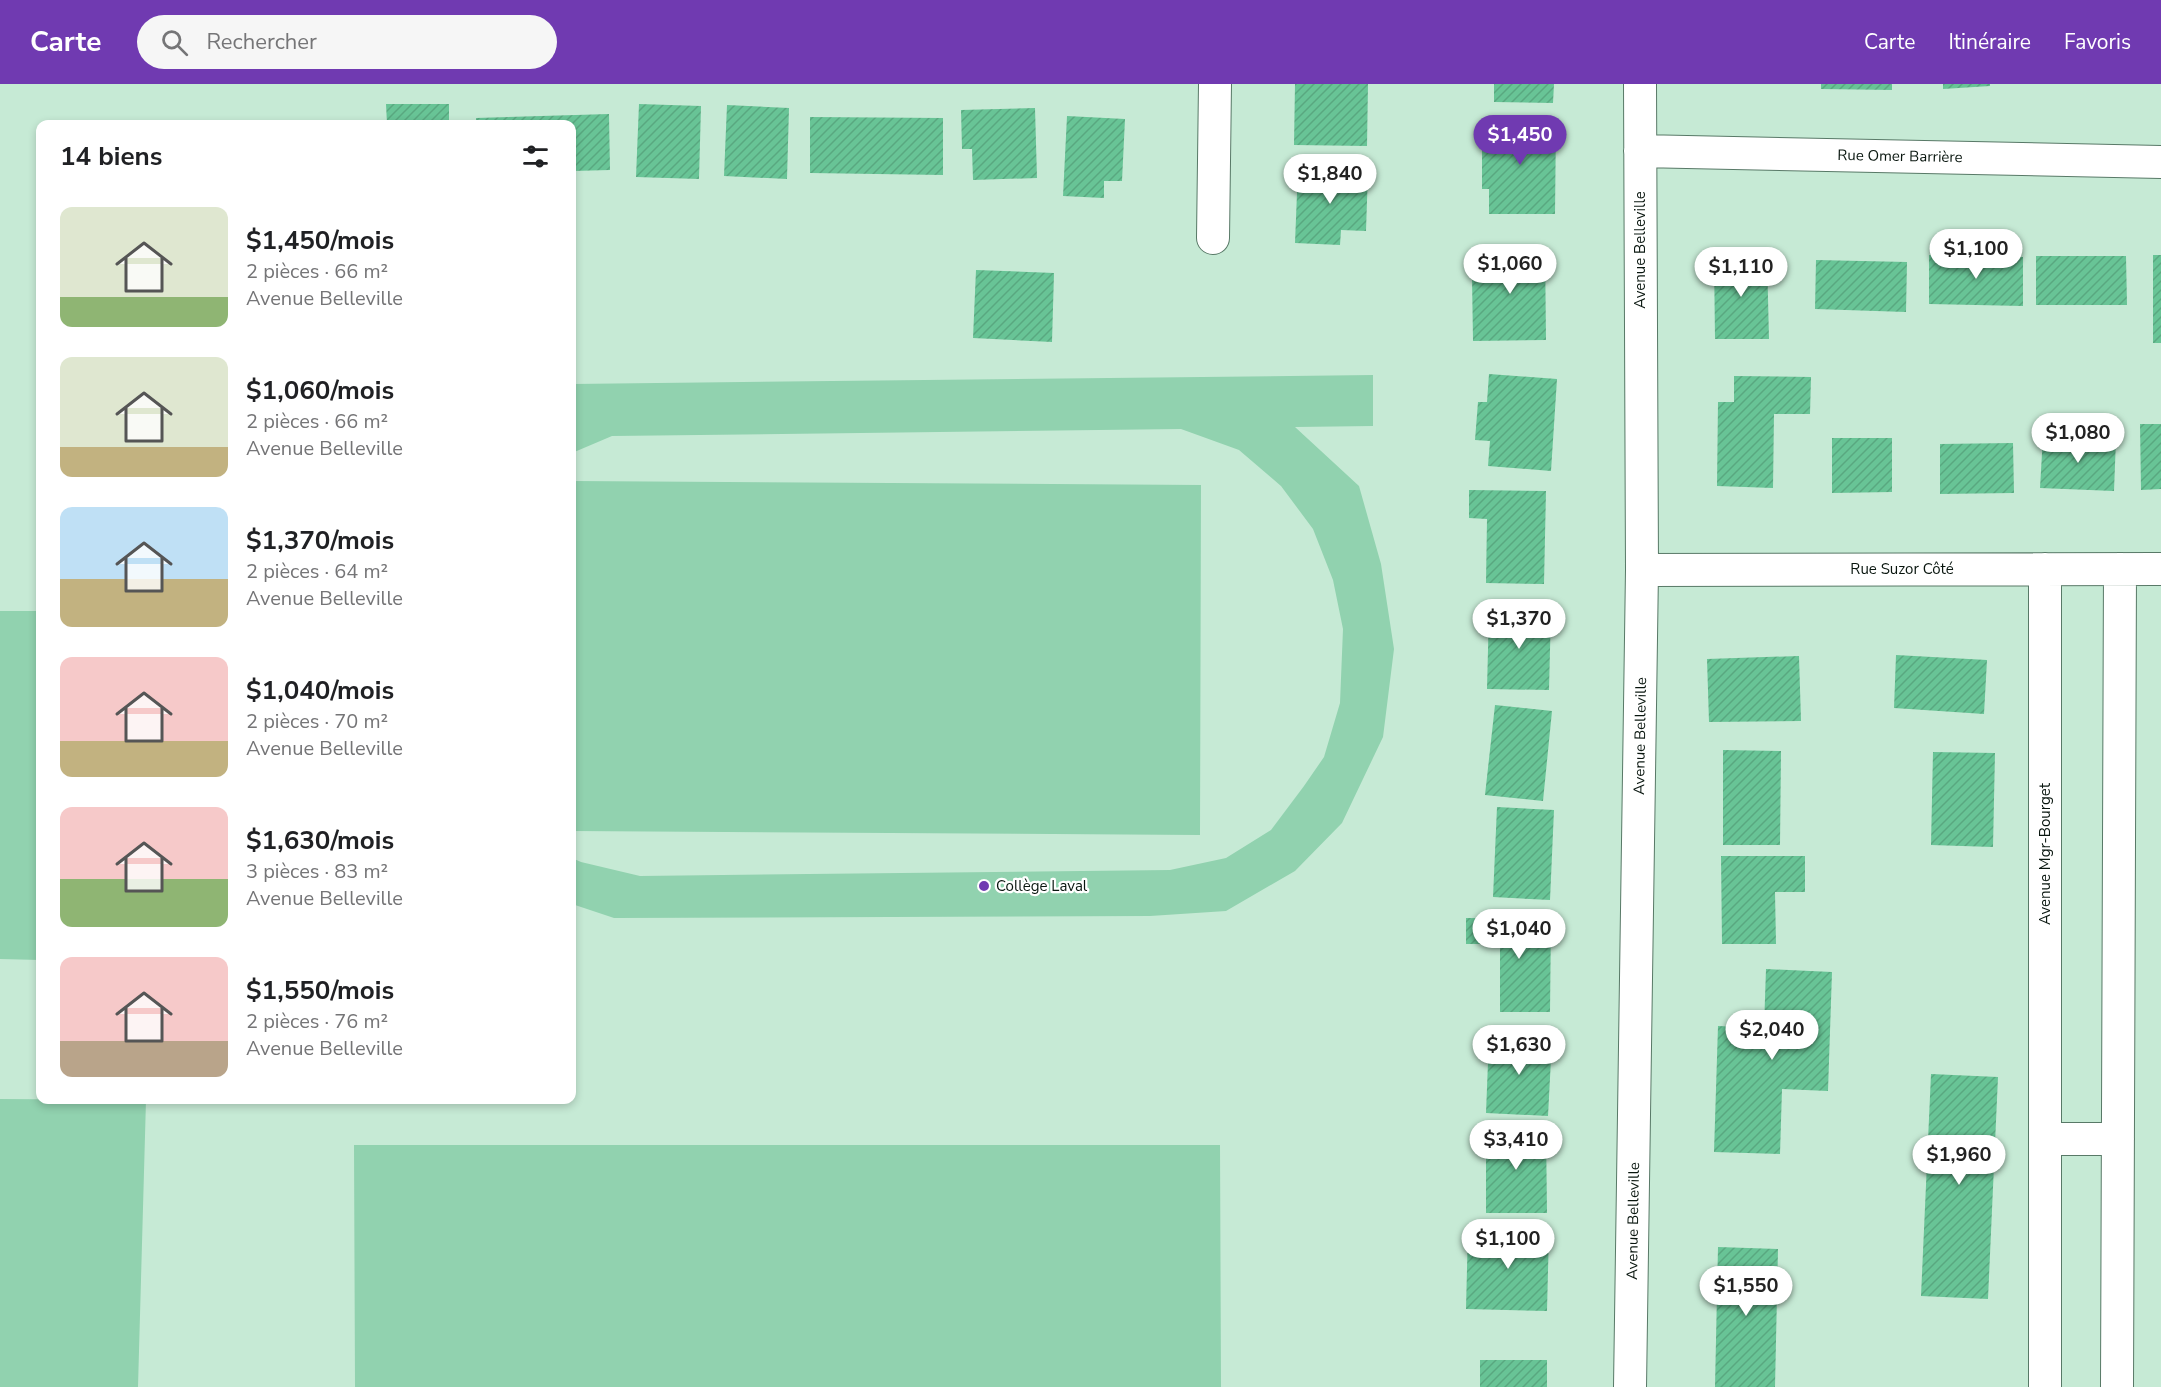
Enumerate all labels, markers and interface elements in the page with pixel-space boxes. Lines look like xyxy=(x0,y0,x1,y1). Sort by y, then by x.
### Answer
search box xyxy=(137,15,557,69)
text: Carte xyxy=(30,23,101,61)
icon: search xyxy=(158,26,191,59)
text: Rechercher xyxy=(206,27,317,57)
text: Carte xyxy=(1864,28,1915,56)
text: Itinéraire xyxy=(1948,28,2031,56)
text: Favoris xyxy=(2064,28,2131,56)
pin: $1,450 xyxy=(1471,115,1569,166)
text: $1,450 xyxy=(1488,121,1552,148)
text: 14 biens xyxy=(60,139,162,174)
icon: filters xyxy=(519,140,552,173)
street label: Rue Omer Barrière xyxy=(1837,145,1963,167)
pin: $1,840 xyxy=(1281,154,1379,205)
text: $1,840 xyxy=(1298,160,1362,187)
street label: Avenue Belleville xyxy=(1630,191,1650,309)
text: $1,450/mois xyxy=(246,223,394,258)
pin: $1,100 xyxy=(1927,229,2025,280)
icon: home xyxy=(108,231,180,303)
text: $1,100 xyxy=(1944,235,2008,262)
pin: $1,060 xyxy=(1461,244,1559,295)
pin: $1,110 xyxy=(1692,247,1790,298)
text: $1,060 xyxy=(1478,250,1542,277)
text: $1,110 xyxy=(1709,253,1773,280)
text: 2 pièces · 66 m² xyxy=(246,258,388,285)
text: Avenue Belleville xyxy=(246,285,403,312)
text: $1,060/mois xyxy=(246,373,394,408)
icon: home xyxy=(108,381,180,453)
text: 2 pièces · 66 m² xyxy=(246,408,388,435)
pin: $1,080 xyxy=(2029,413,2127,464)
text: $1,080 xyxy=(2046,419,2110,446)
text: Avenue Belleville xyxy=(246,435,403,462)
text: $1,370/mois xyxy=(246,523,394,558)
icon: home xyxy=(108,531,180,603)
text: 2 pièces · 64 m² xyxy=(246,558,388,585)
street label: Rue Suzor Côté xyxy=(1850,559,1954,579)
text: Avenue Belleville xyxy=(246,585,403,612)
pin: $1,370 xyxy=(1470,599,1568,650)
text: $1,370 xyxy=(1487,605,1551,632)
text: $1,040/mois xyxy=(246,673,394,708)
street label: Avenue Belleville xyxy=(1629,677,1651,795)
icon: home xyxy=(108,681,180,753)
text: 2 pièces · 70 m² xyxy=(246,708,388,735)
text: Avenue Belleville xyxy=(246,735,403,762)
street label: Avenue Mgr-Bourget xyxy=(2035,782,2055,925)
text: $1,630/mois xyxy=(246,823,394,858)
icon: home xyxy=(108,831,180,903)
text: 3 pièces · 83 m² xyxy=(246,858,388,885)
place label: Collège Laval xyxy=(996,876,1088,896)
marker: Collège Laval xyxy=(977,879,991,893)
text: Avenue Belleville xyxy=(246,885,403,912)
pin: $1,040 xyxy=(1470,909,1568,960)
text: $1,040 xyxy=(1487,915,1551,942)
text: $1,550/mois xyxy=(246,973,394,1008)
icon: home xyxy=(108,981,180,1053)
text: 2 pièces · 76 m² xyxy=(246,1008,388,1035)
pin: $2,040 xyxy=(1723,1010,1821,1061)
text: $2,040 xyxy=(1740,1016,1804,1043)
pin: $1,630 xyxy=(1470,1025,1568,1076)
text: $1,630 xyxy=(1487,1031,1551,1058)
text: Avenue Belleville xyxy=(246,1035,403,1062)
pin: $3,410 xyxy=(1467,1120,1565,1171)
text: $3,410 xyxy=(1484,1126,1548,1153)
pin: $1,960 xyxy=(1910,1135,2008,1186)
text: $1,960 xyxy=(1927,1141,1991,1168)
street label: Avenue Belleville xyxy=(1622,1162,1644,1280)
pin: $1,100 xyxy=(1459,1219,1557,1270)
text: $1,100 xyxy=(1476,1225,1540,1252)
pin: $1,550 xyxy=(1697,1266,1795,1317)
text: $1,550 xyxy=(1714,1272,1778,1299)

